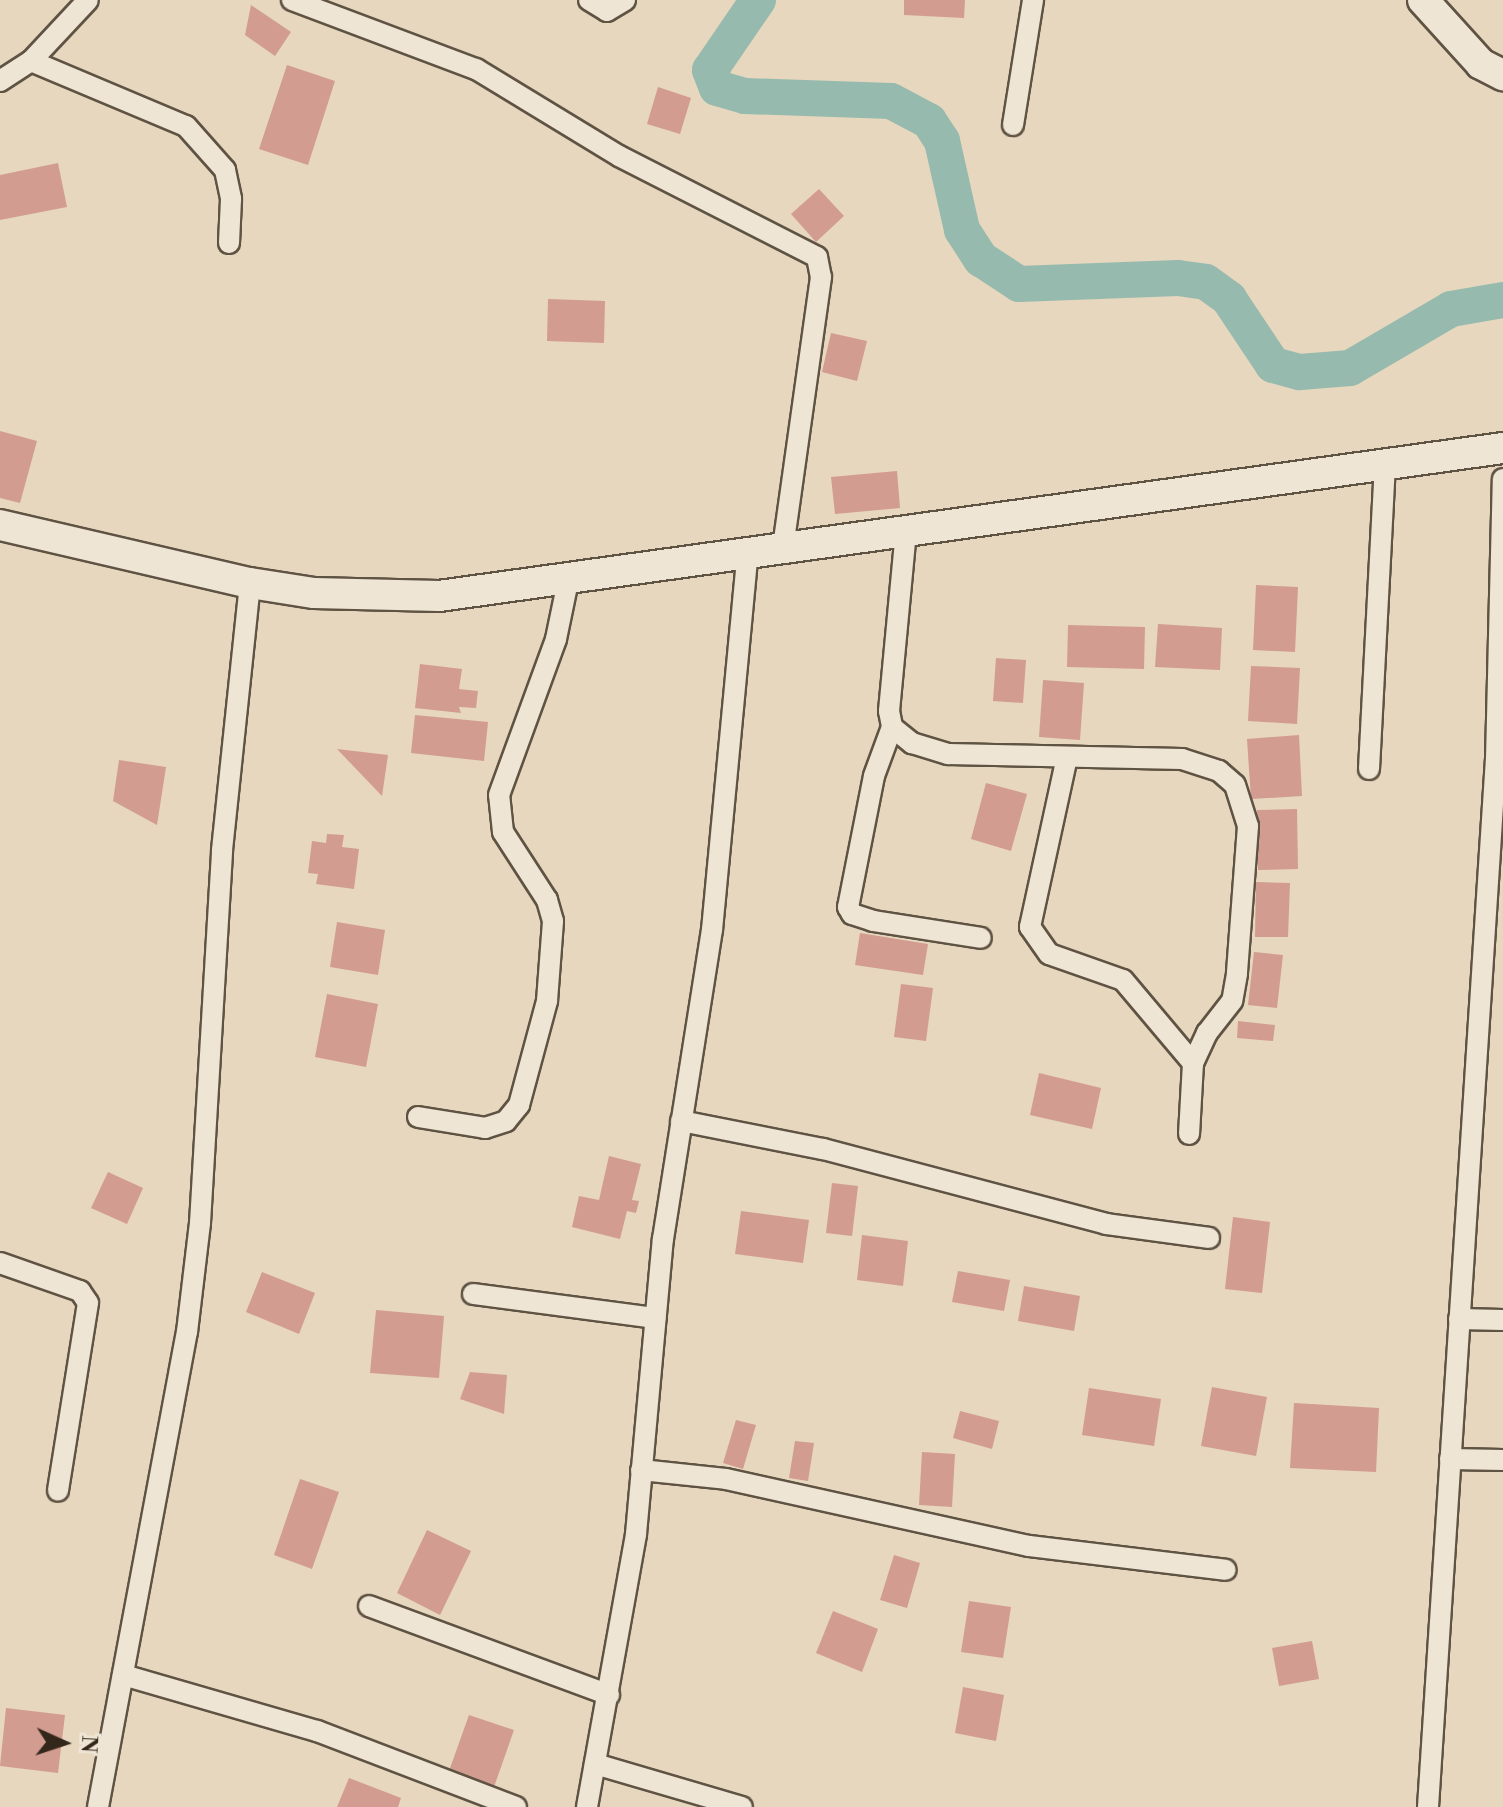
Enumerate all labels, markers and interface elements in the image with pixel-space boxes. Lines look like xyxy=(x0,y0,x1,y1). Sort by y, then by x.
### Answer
north arrow xyxy=(24,1703,104,1783)
text: N xyxy=(75,1735,102,1754)

